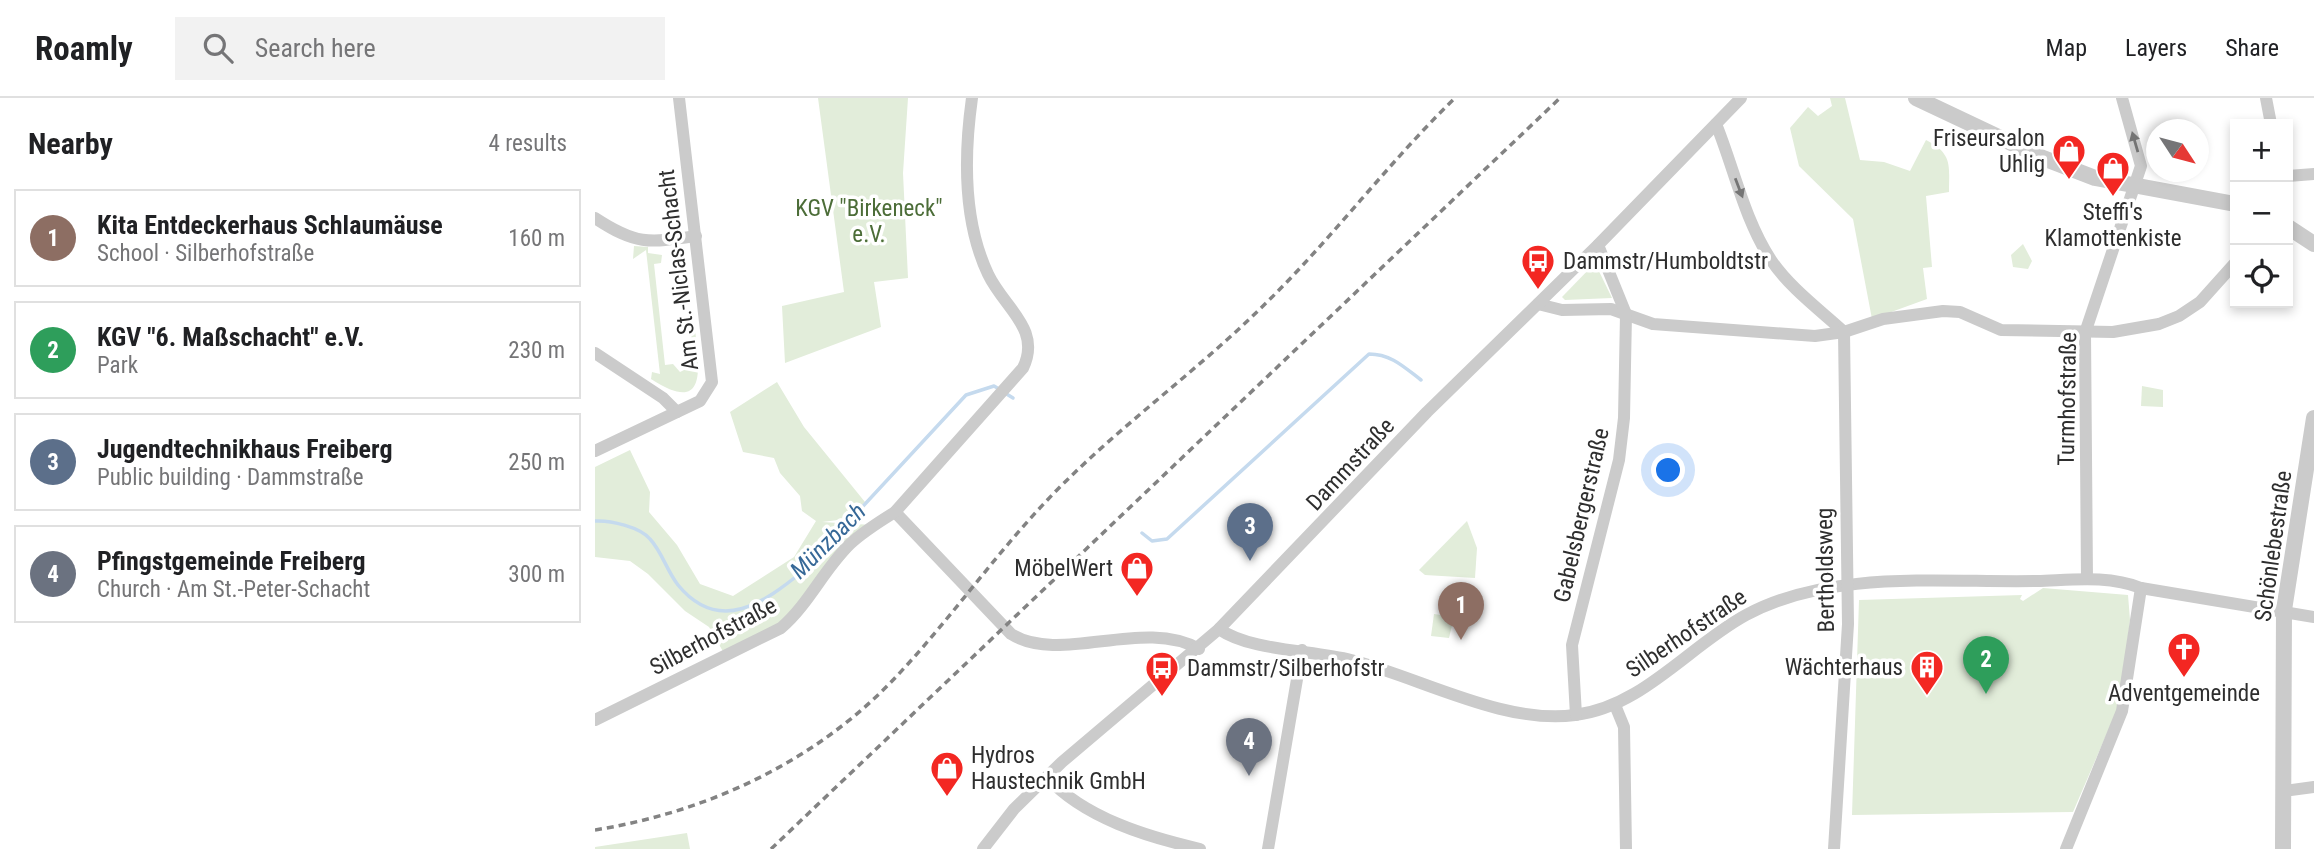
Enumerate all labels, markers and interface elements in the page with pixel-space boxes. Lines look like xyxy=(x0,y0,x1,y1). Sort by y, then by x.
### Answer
search box xyxy=(175,17,665,80)
text: Roamly xyxy=(35,29,133,68)
icon: search xyxy=(199,29,237,67)
text: Search here xyxy=(255,33,376,63)
text: Map xyxy=(2046,34,2087,62)
text: Layers xyxy=(2125,34,2187,62)
text: Share xyxy=(2225,34,2279,62)
north arrow xyxy=(2146,119,2209,182)
map controls xyxy=(2230,119,2293,308)
button: + xyxy=(2230,119,2293,182)
place label: Friseursalon Uhlig xyxy=(1933,125,2045,178)
text: Nearby xyxy=(28,126,113,161)
text: 4 results xyxy=(489,130,567,157)
one-way arrow xyxy=(2129,131,2140,153)
shop icon: Friseursalon Uhlig xyxy=(2050,132,2088,181)
shop icon: Steffi's Klamottenkiste xyxy=(2094,149,2132,198)
street label: Am St.-Niclas-Schacht xyxy=(653,168,704,372)
one-way arrow xyxy=(1733,178,1744,199)
button: − xyxy=(2230,182,2293,245)
park label: KGV "Birkeneck" e.V. xyxy=(795,195,943,248)
place label: Steffi's Klamottenkiste xyxy=(2045,199,2181,252)
text: Kita Entdeckerhaus Schlaumäuse xyxy=(97,210,443,240)
text: 1 xyxy=(47,225,59,252)
text: 160 m xyxy=(508,225,565,252)
text: School · Silberhofstraße xyxy=(97,240,314,267)
bus stop icon: Dammstr/Humboldtstr xyxy=(1519,242,1557,291)
button: locate xyxy=(2230,245,2293,308)
place label: Dammstr/Humboldtstr xyxy=(1563,248,1768,275)
text: KGV "6. Maßschacht" e.V. xyxy=(97,322,364,352)
street label: Turmhofstraße xyxy=(2053,332,2082,466)
text: 2 xyxy=(47,337,59,364)
text: 230 m xyxy=(508,337,565,364)
text: Park xyxy=(97,352,138,379)
street label: Dammstraße xyxy=(1301,413,1400,516)
street label: Gabelsbergerstraße xyxy=(1548,425,1615,605)
text: Jugendtechnikhaus Freiberg xyxy=(97,434,393,464)
text: 3 xyxy=(47,449,59,476)
text: 250 m xyxy=(508,449,565,476)
your location xyxy=(1651,453,1685,487)
text: Public building · Dammstraße xyxy=(97,464,363,491)
street label: Schönlebestraße xyxy=(2250,469,2297,623)
water label: Münzbach xyxy=(785,498,871,584)
pin: 3 xyxy=(1227,503,1273,561)
street label: Bertholdsweg xyxy=(1811,507,1840,633)
text: Pfingstgemeinde Freiberg xyxy=(97,546,366,576)
shop icon: MöbelWert xyxy=(1118,549,1156,598)
place label: MöbelWert xyxy=(1014,555,1113,582)
text: 4 xyxy=(47,561,59,588)
text: 300 m xyxy=(508,561,565,588)
text: Church · Am St.-Peter-Schacht xyxy=(97,576,370,603)
pin: 1 xyxy=(1438,582,1484,640)
street label: Silberhofstraße xyxy=(1621,583,1752,684)
street label: Silberhofstraße xyxy=(645,592,781,681)
church icon: Adventgemeinde xyxy=(2165,630,2203,679)
pin: 2 xyxy=(1963,636,2009,694)
building icon: Wächterhaus xyxy=(1908,648,1946,697)
bus stop icon: Dammstr/Silberhofstr xyxy=(1143,649,1181,698)
place label: Wächterhaus xyxy=(1785,654,1903,681)
place label: Dammstr/Silberhofstr xyxy=(1187,655,1384,682)
place label: Adventgemeinde xyxy=(2108,680,2260,707)
pin: 4 xyxy=(1226,718,1272,776)
place label: Hydros Haustechnik GmbH xyxy=(971,742,1146,795)
shop icon: Hydros Haustechnik GmbH xyxy=(928,749,966,798)

